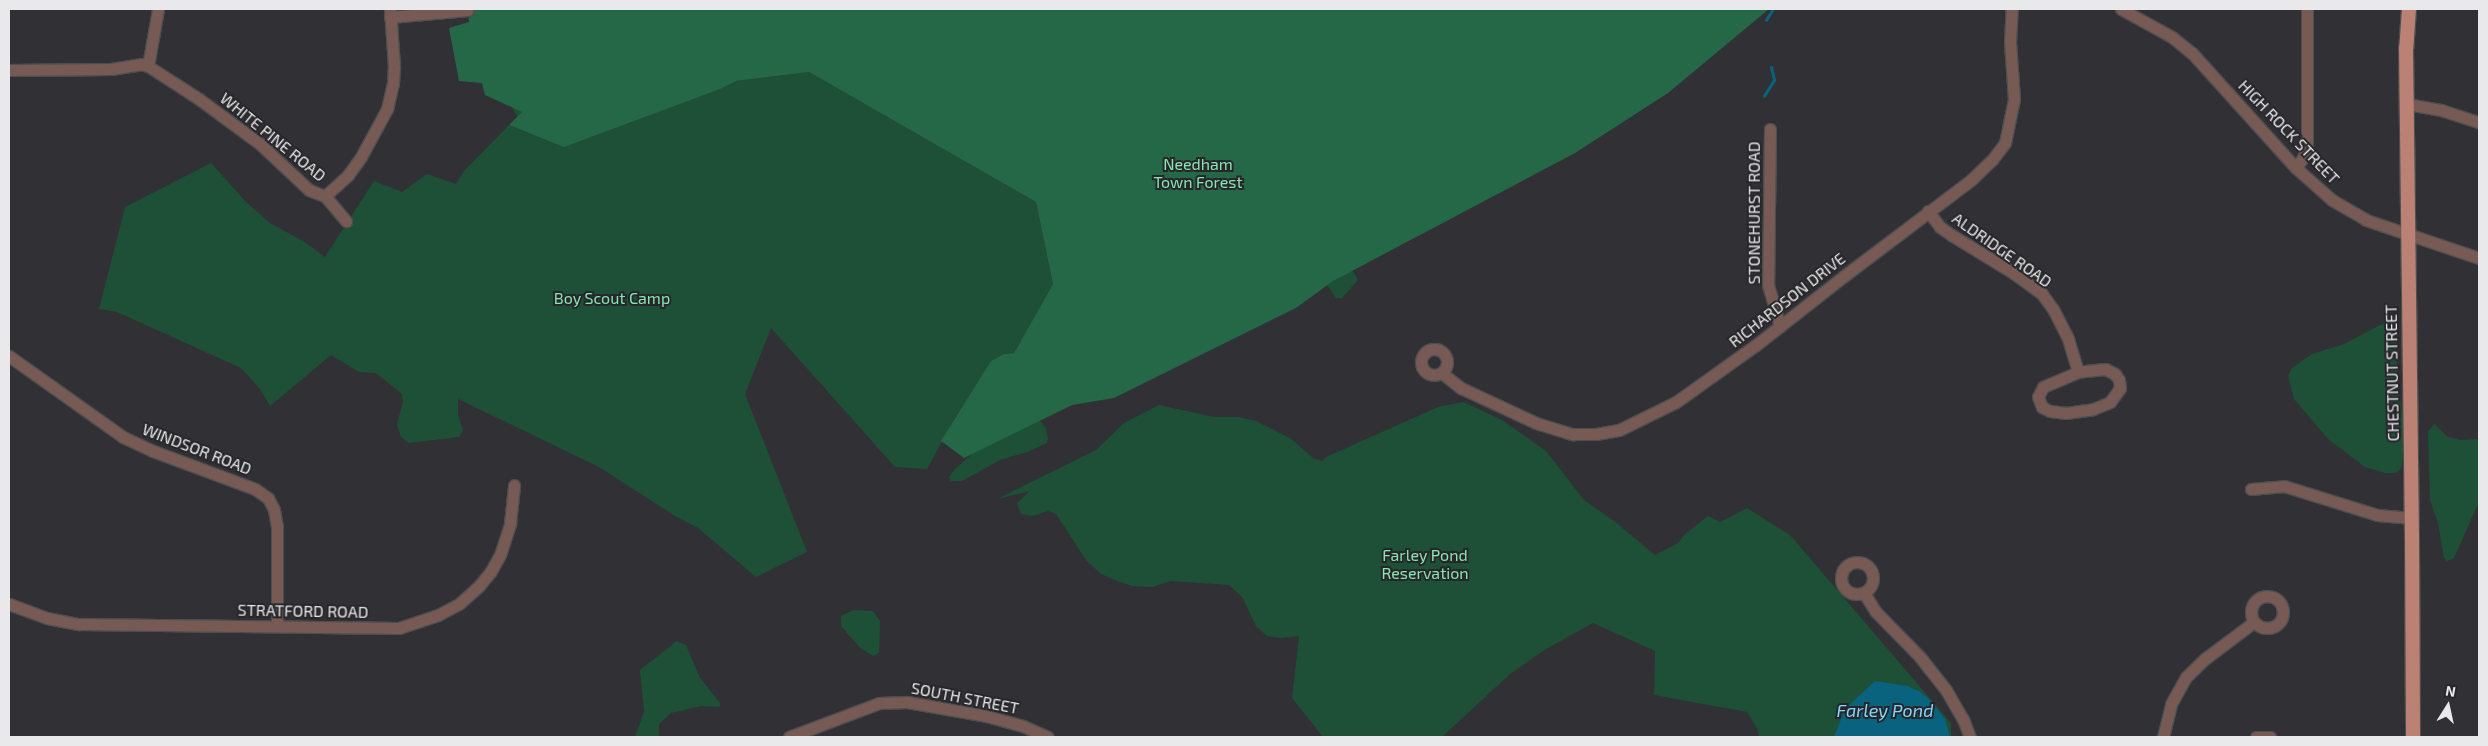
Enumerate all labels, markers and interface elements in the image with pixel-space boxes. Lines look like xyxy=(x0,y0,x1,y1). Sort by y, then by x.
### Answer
street label: HIGH ROCK STREET xyxy=(2234,76,2344,188)
street label: WHITE PINE ROAD xyxy=(216,89,330,185)
street label: STONEHURST ROAD xyxy=(1744,141,1764,285)
park label: Needham Town Forest xyxy=(1153,154,1243,192)
street label: ALDRIDGE ROAD xyxy=(1949,209,2055,291)
street label: RICHARDSON DRIVE xyxy=(1725,249,1849,351)
park label: Boy Scout Camp xyxy=(554,288,670,308)
street label: CHESTNUT STREET xyxy=(2381,304,2403,442)
street label: WINDSOR ROAD xyxy=(140,419,254,479)
park label: Farley Pond Reservation xyxy=(1381,545,1469,583)
street label: STRATFORD ROAD xyxy=(237,600,369,622)
street label: SOUTH STREET xyxy=(910,678,1020,718)
north arrow xyxy=(2423,681,2473,731)
text: N xyxy=(2444,681,2457,700)
water label: Farley Pond xyxy=(1837,699,1933,721)

